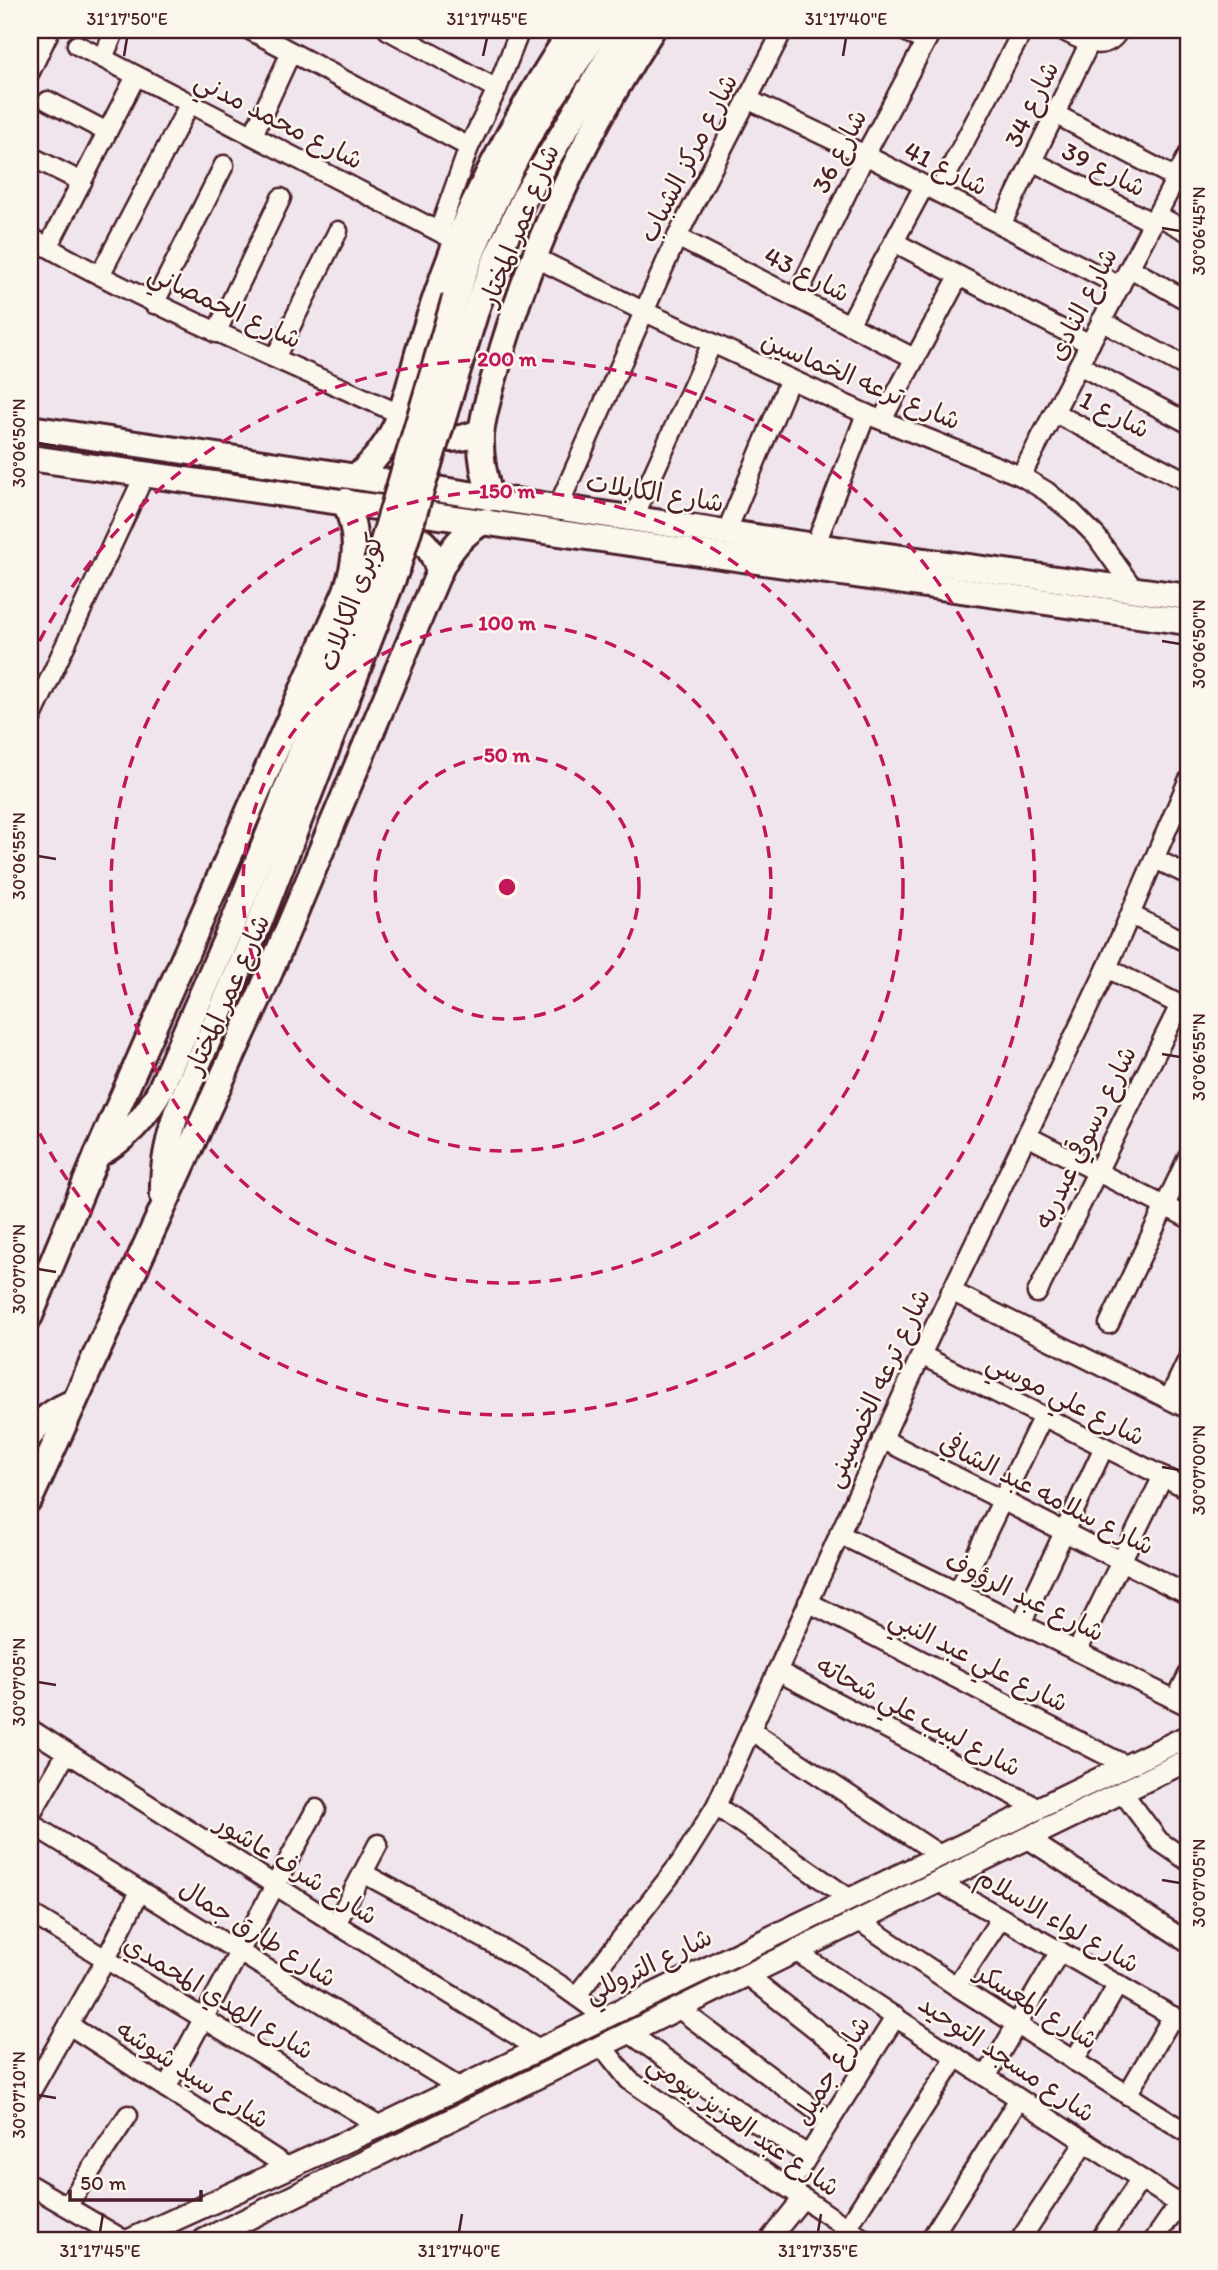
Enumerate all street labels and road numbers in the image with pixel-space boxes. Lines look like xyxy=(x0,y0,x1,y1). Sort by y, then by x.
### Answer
street label: شارع 34 xyxy=(996,56,1067,153)
street label: شارع محمد مدني xyxy=(186,64,369,182)
street label: شارع مركز الشباب xyxy=(632,68,746,249)
street label: شارع 36 xyxy=(804,104,875,199)
street label: شارع 41 xyxy=(898,133,993,204)
street label: شارع 39 xyxy=(1056,134,1151,205)
street label: شارع عمر المختار xyxy=(471,139,568,313)
street label: شارع 43 xyxy=(758,239,855,311)
street label: شارع النادى xyxy=(1040,242,1126,367)
street label: شارع الحمصاني xyxy=(140,257,307,362)
street label: شارع ترعه الخماسين xyxy=(756,324,966,438)
street label: شارع 1 xyxy=(1074,383,1155,447)
street label: شارع الكابلات xyxy=(583,465,726,521)
street label: كوبرى الكابلات xyxy=(311,529,392,676)
street label: شارع عمر المختار xyxy=(177,909,278,1081)
street label: شارع دسوقي عبدربه xyxy=(1027,1040,1146,1235)
street label: شارع ترعه الخمسينى xyxy=(817,1284,939,1493)
street label: شارع علي موسي xyxy=(978,1345,1151,1459)
street label: شارع سلامه عبد الشافي xyxy=(933,1426,1160,1565)
street label: شارع عبد الرؤوف xyxy=(939,1544,1110,1650)
street label: شارع علي عبد النبي xyxy=(881,1601,1074,1725)
street label: شارع لبيب علي شحاته xyxy=(808,1649,1027,1790)
street label: شارع شرف عاشور xyxy=(207,1805,384,1933)
street label: شارع لواء الاسلام xyxy=(968,1860,1146,1983)
street label: شارع طارق جمال xyxy=(172,1872,342,1996)
street label: شارع التروللي xyxy=(579,1920,720,2016)
street label: شارع الهدي المحمدي xyxy=(117,1928,320,2069)
street label: شارع المعسكر xyxy=(967,1955,1104,2058)
street label: شارع مسجد التوحيد xyxy=(911,1987,1102,2131)
street label: شارع جميل xyxy=(785,2009,879,2132)
street label: شارع سيد شوشه xyxy=(109,2013,275,2137)
street label: شارع عبد العزيز بيومي xyxy=(638,2047,846,2209)

